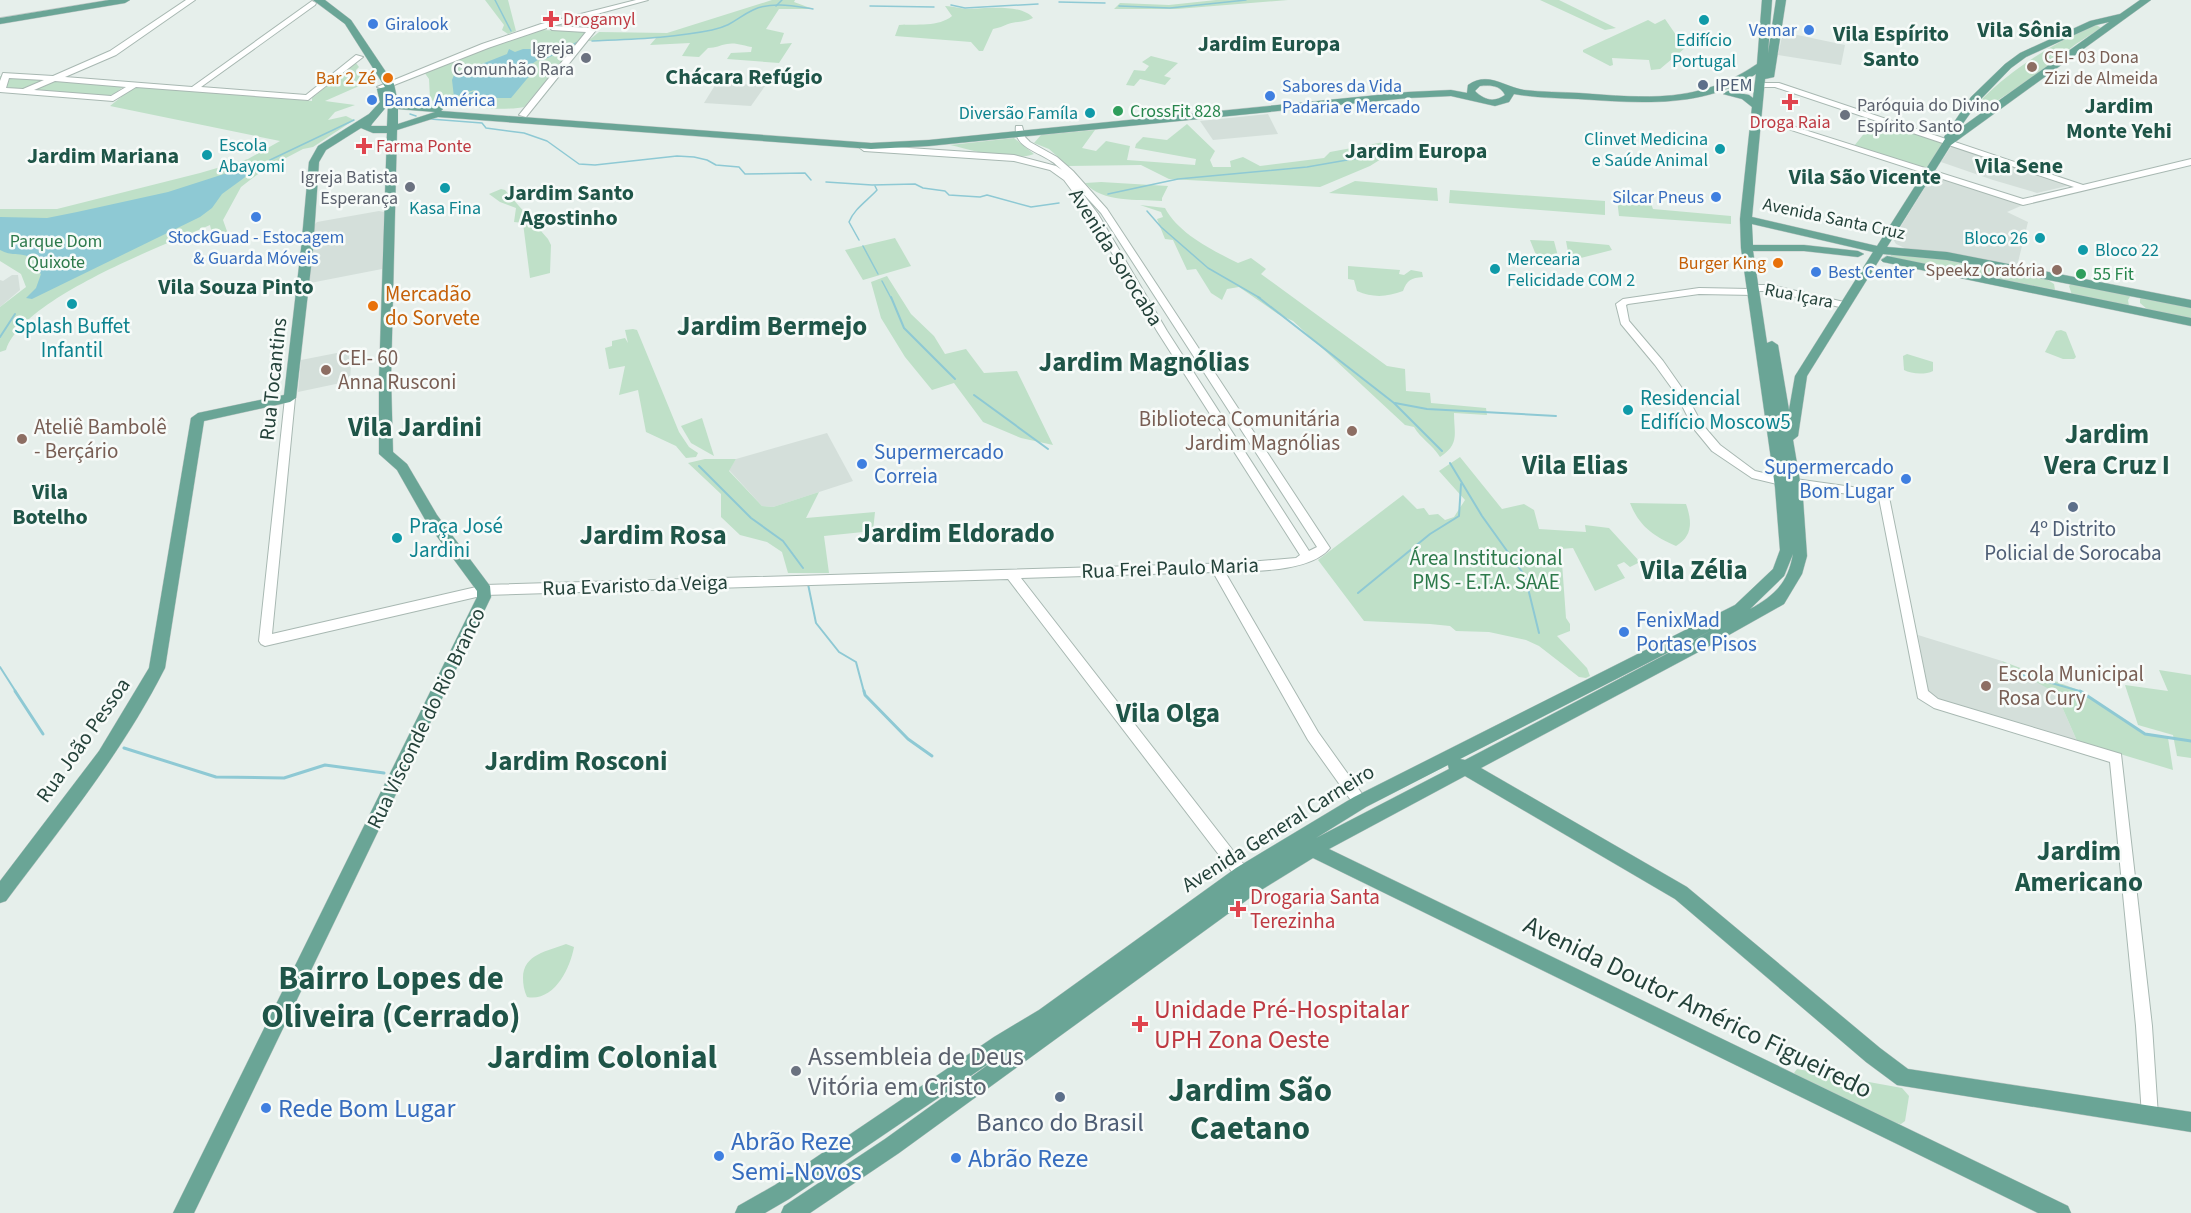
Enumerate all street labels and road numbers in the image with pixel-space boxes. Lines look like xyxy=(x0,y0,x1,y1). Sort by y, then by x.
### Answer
street label: Avenida Sorocaba xyxy=(1062,182,1170,332)
street label: Avenida Santa Cruz xyxy=(1761,192,1908,246)
street label: Rua Içara xyxy=(1763,277,1835,315)
street label: Rua Tocantins xyxy=(252,316,294,442)
street label: Rua Frei Paulo Maria xyxy=(1081,550,1259,586)
street label: Rua Evaristo da Veiga xyxy=(542,567,728,603)
street label: Rua Visconde do Rio Branco xyxy=(359,602,493,834)
street label: Rua João Pessoa xyxy=(29,671,137,809)
street label: Avenida General Carneiro xyxy=(1176,756,1380,900)
street label: Avenida Doutor Américo Figueiredo xyxy=(1517,906,1879,1108)

